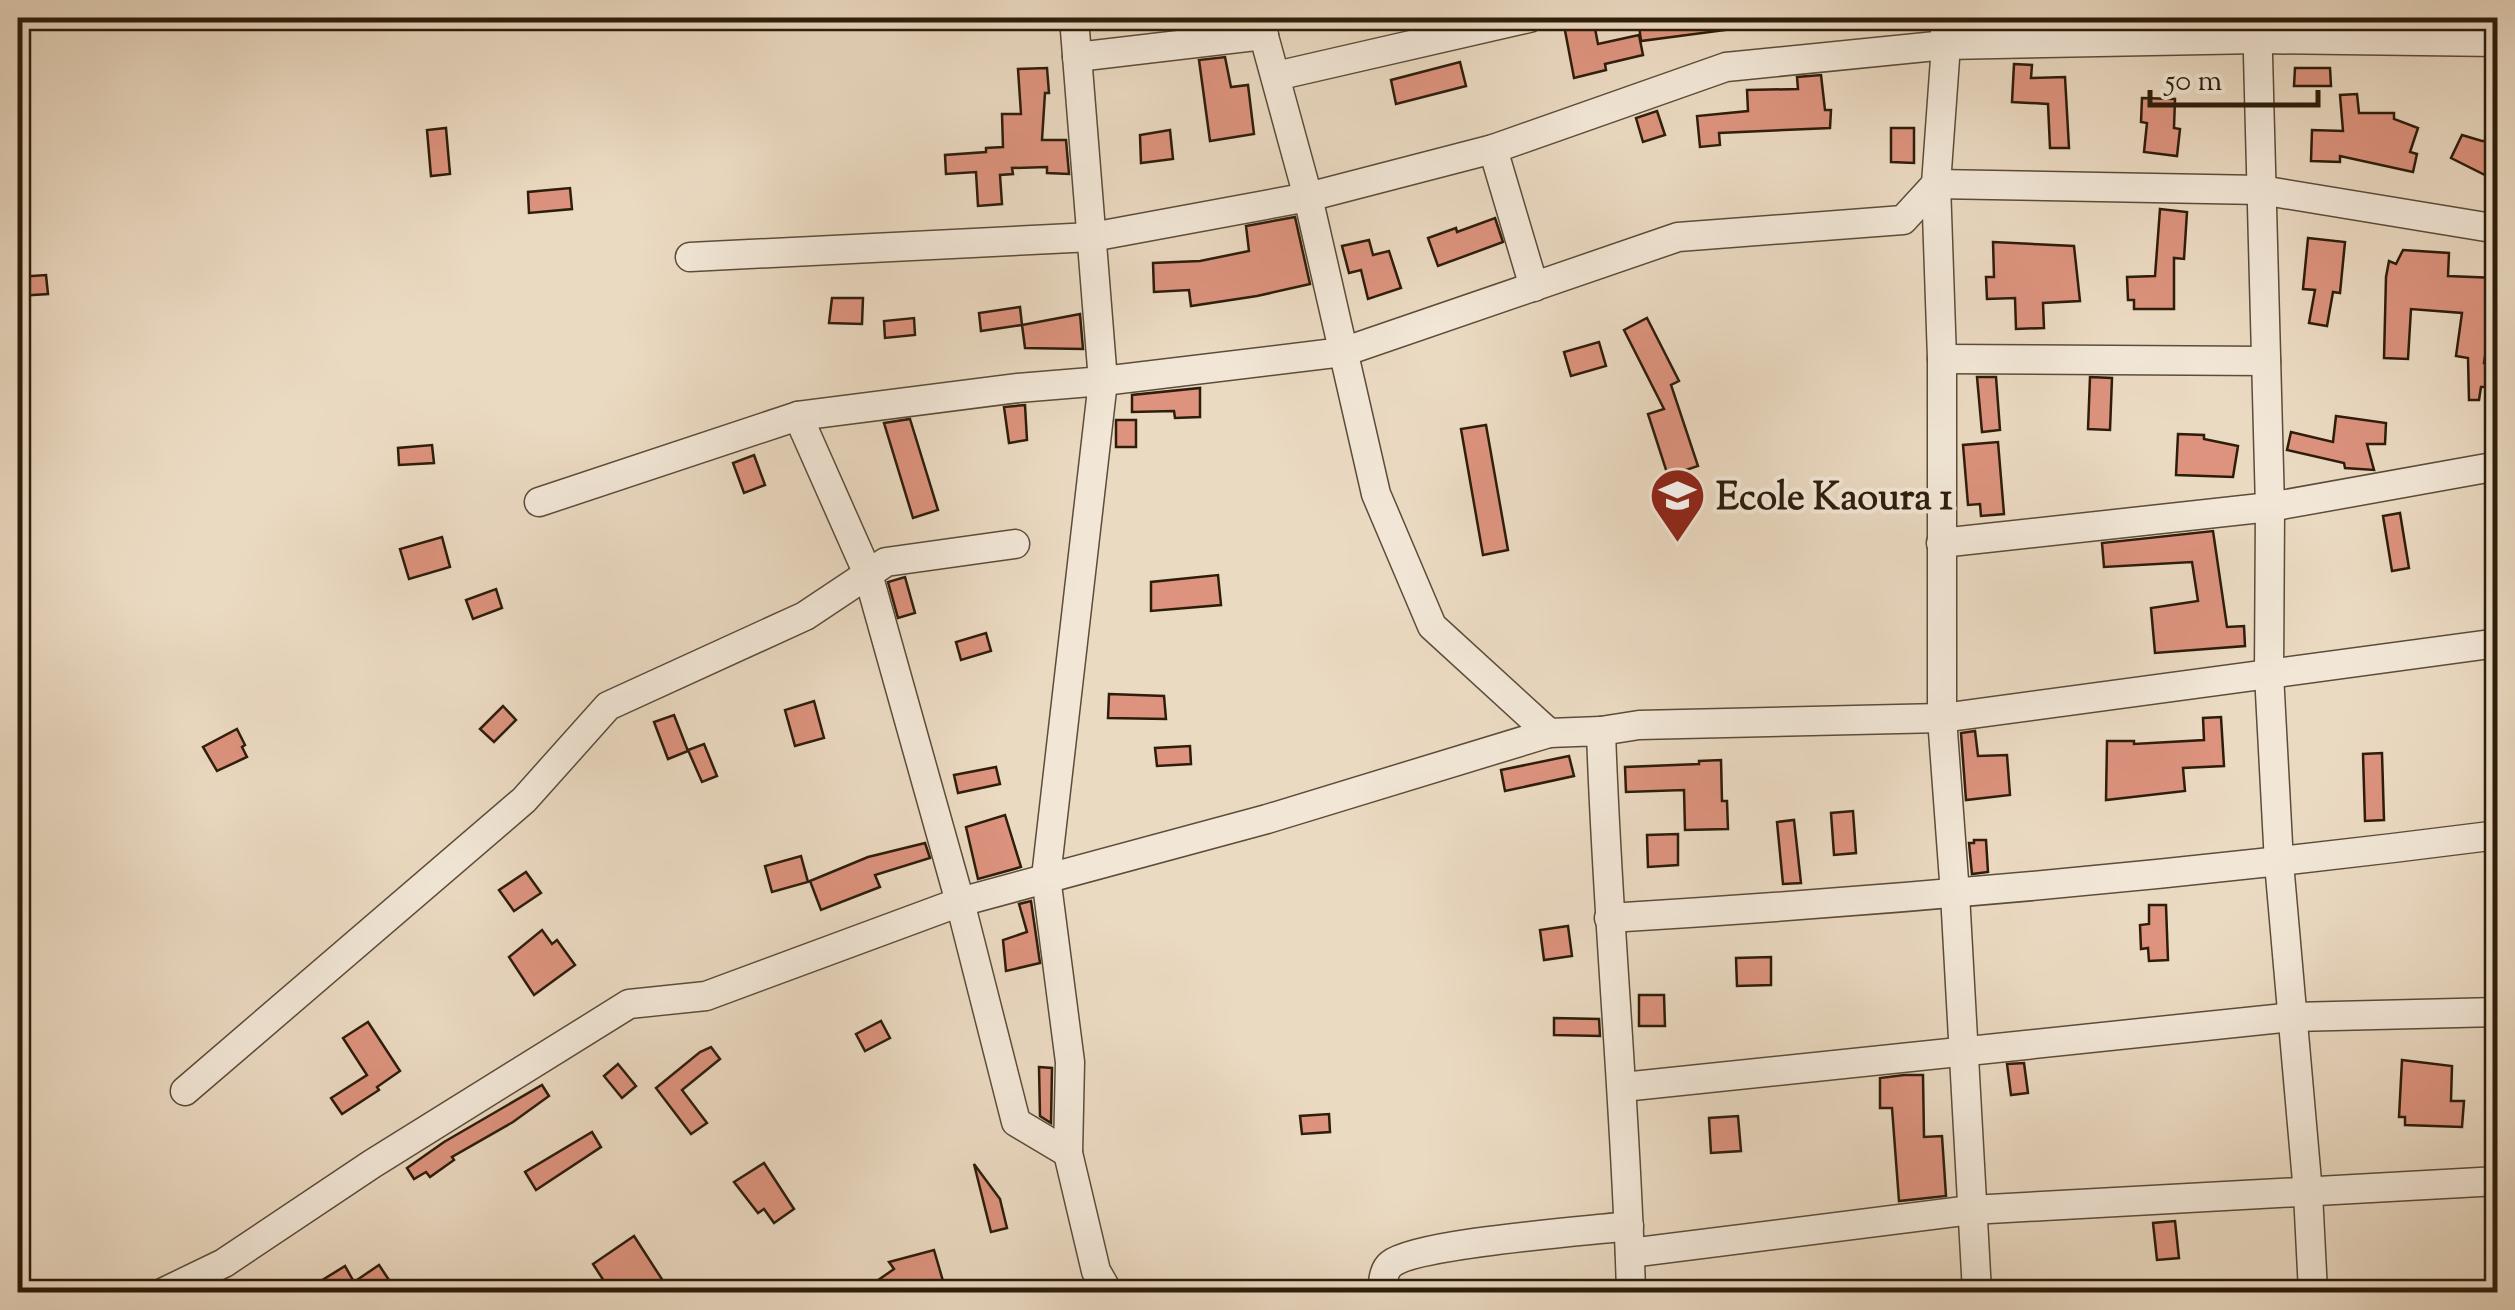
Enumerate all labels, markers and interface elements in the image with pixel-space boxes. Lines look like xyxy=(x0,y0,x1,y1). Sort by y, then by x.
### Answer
scale bar xyxy=(2150,45,2318,107)
text: 50 m xyxy=(2163,61,2223,104)
school or university icon: Ecole Kaoura 1 xyxy=(1647,466,1707,545)
place label: Ecole Kaoura 1 xyxy=(1716,473,1953,527)

